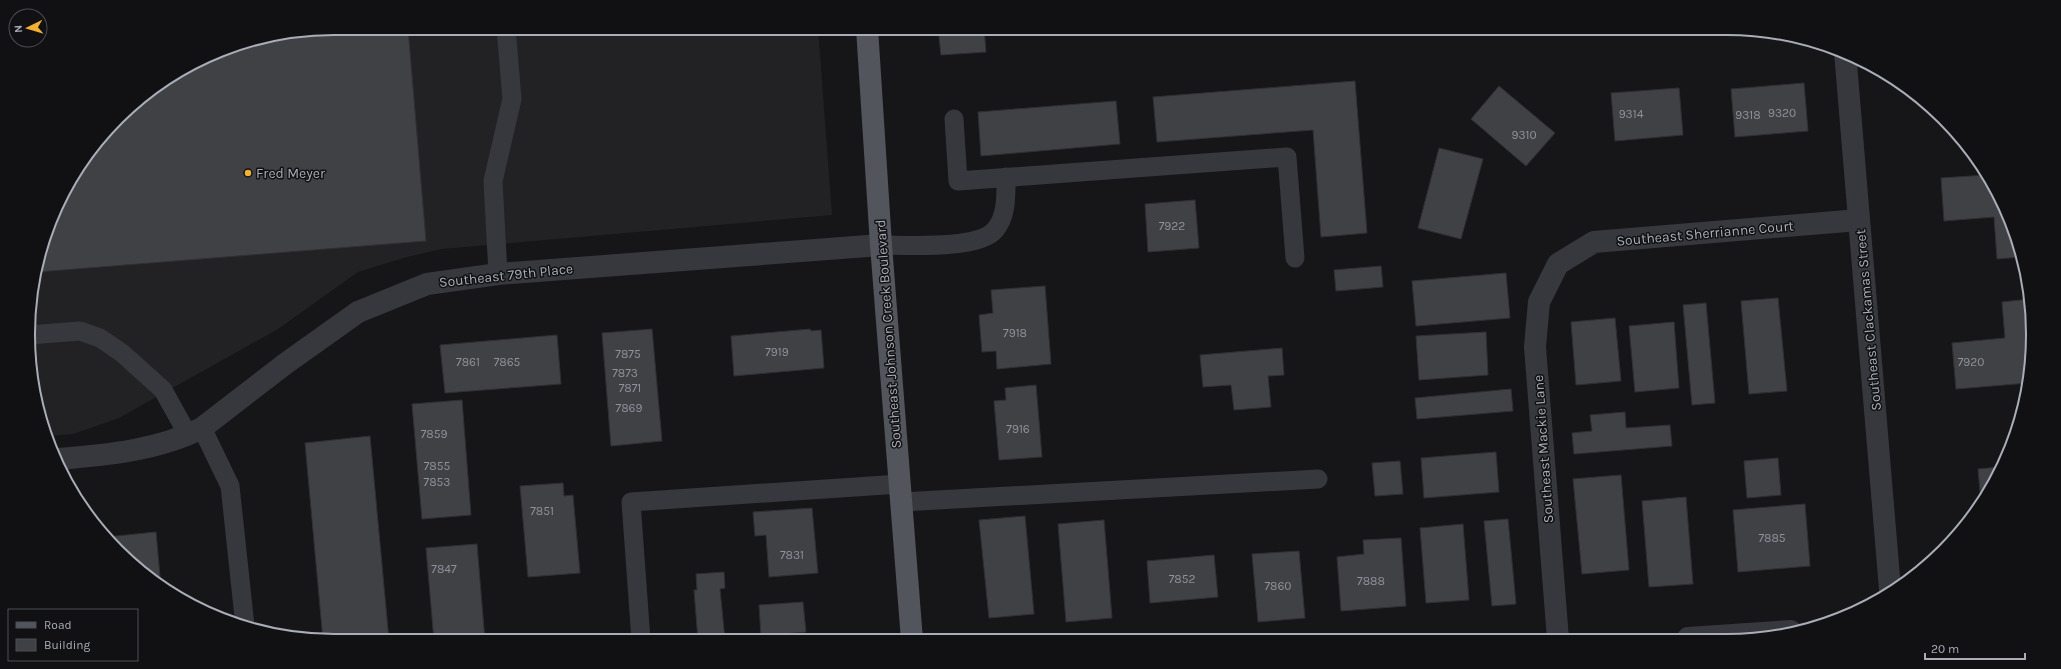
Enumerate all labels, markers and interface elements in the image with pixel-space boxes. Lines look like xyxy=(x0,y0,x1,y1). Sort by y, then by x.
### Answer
north arrow xyxy=(8,8,48,48)
text: N xyxy=(12,24,25,33)
house number: 9320 xyxy=(1768,106,1796,120)
house number: 9314 xyxy=(1619,107,1644,121)
house number: 9318 xyxy=(1735,108,1761,122)
house number: 9310 xyxy=(1511,128,1537,142)
place label: Fred Meyer xyxy=(256,165,326,182)
marker: Fred Meyer xyxy=(243,168,253,178)
street label: Southeast Sherrianne Court xyxy=(1616,217,1794,250)
street label: Southeast Johnson Creek Boulevard xyxy=(872,219,905,449)
house number: 7922 xyxy=(1159,219,1185,233)
street label: Southeast Clackamas Street xyxy=(1852,229,1885,411)
street label: Southeast 79th Place xyxy=(438,260,574,291)
house number: 7918 xyxy=(1003,326,1027,340)
house number: 7919 xyxy=(765,345,789,359)
house number: 7875 xyxy=(615,347,641,361)
house number: 7861 xyxy=(456,355,480,369)
house number: 7865 xyxy=(494,355,521,369)
house number: 7920 xyxy=(1958,355,1984,369)
house number: 7873 xyxy=(612,366,638,380)
street label: Southeast Mackie Lane xyxy=(1530,374,1557,524)
house number: 7871 xyxy=(619,381,641,395)
house number: 7869 xyxy=(616,401,642,415)
house number: 7916 xyxy=(1006,422,1030,436)
house number: 7859 xyxy=(421,427,447,441)
house number: 7855 xyxy=(424,459,451,473)
house number: 7853 xyxy=(424,475,450,489)
house number: 7851 xyxy=(530,504,554,518)
house number: 7885 xyxy=(1758,531,1786,545)
house number: 7831 xyxy=(780,548,804,562)
house number: 7847 xyxy=(431,562,457,576)
house number: 7852 xyxy=(1169,572,1195,586)
house number: 7888 xyxy=(1357,574,1385,588)
house number: 7860 xyxy=(1264,579,1292,593)
legend xyxy=(8,609,138,661)
text: Road xyxy=(44,618,72,632)
scale bar xyxy=(1925,635,2025,661)
text: Building xyxy=(44,638,91,652)
text: 20 m xyxy=(1931,642,1959,656)

